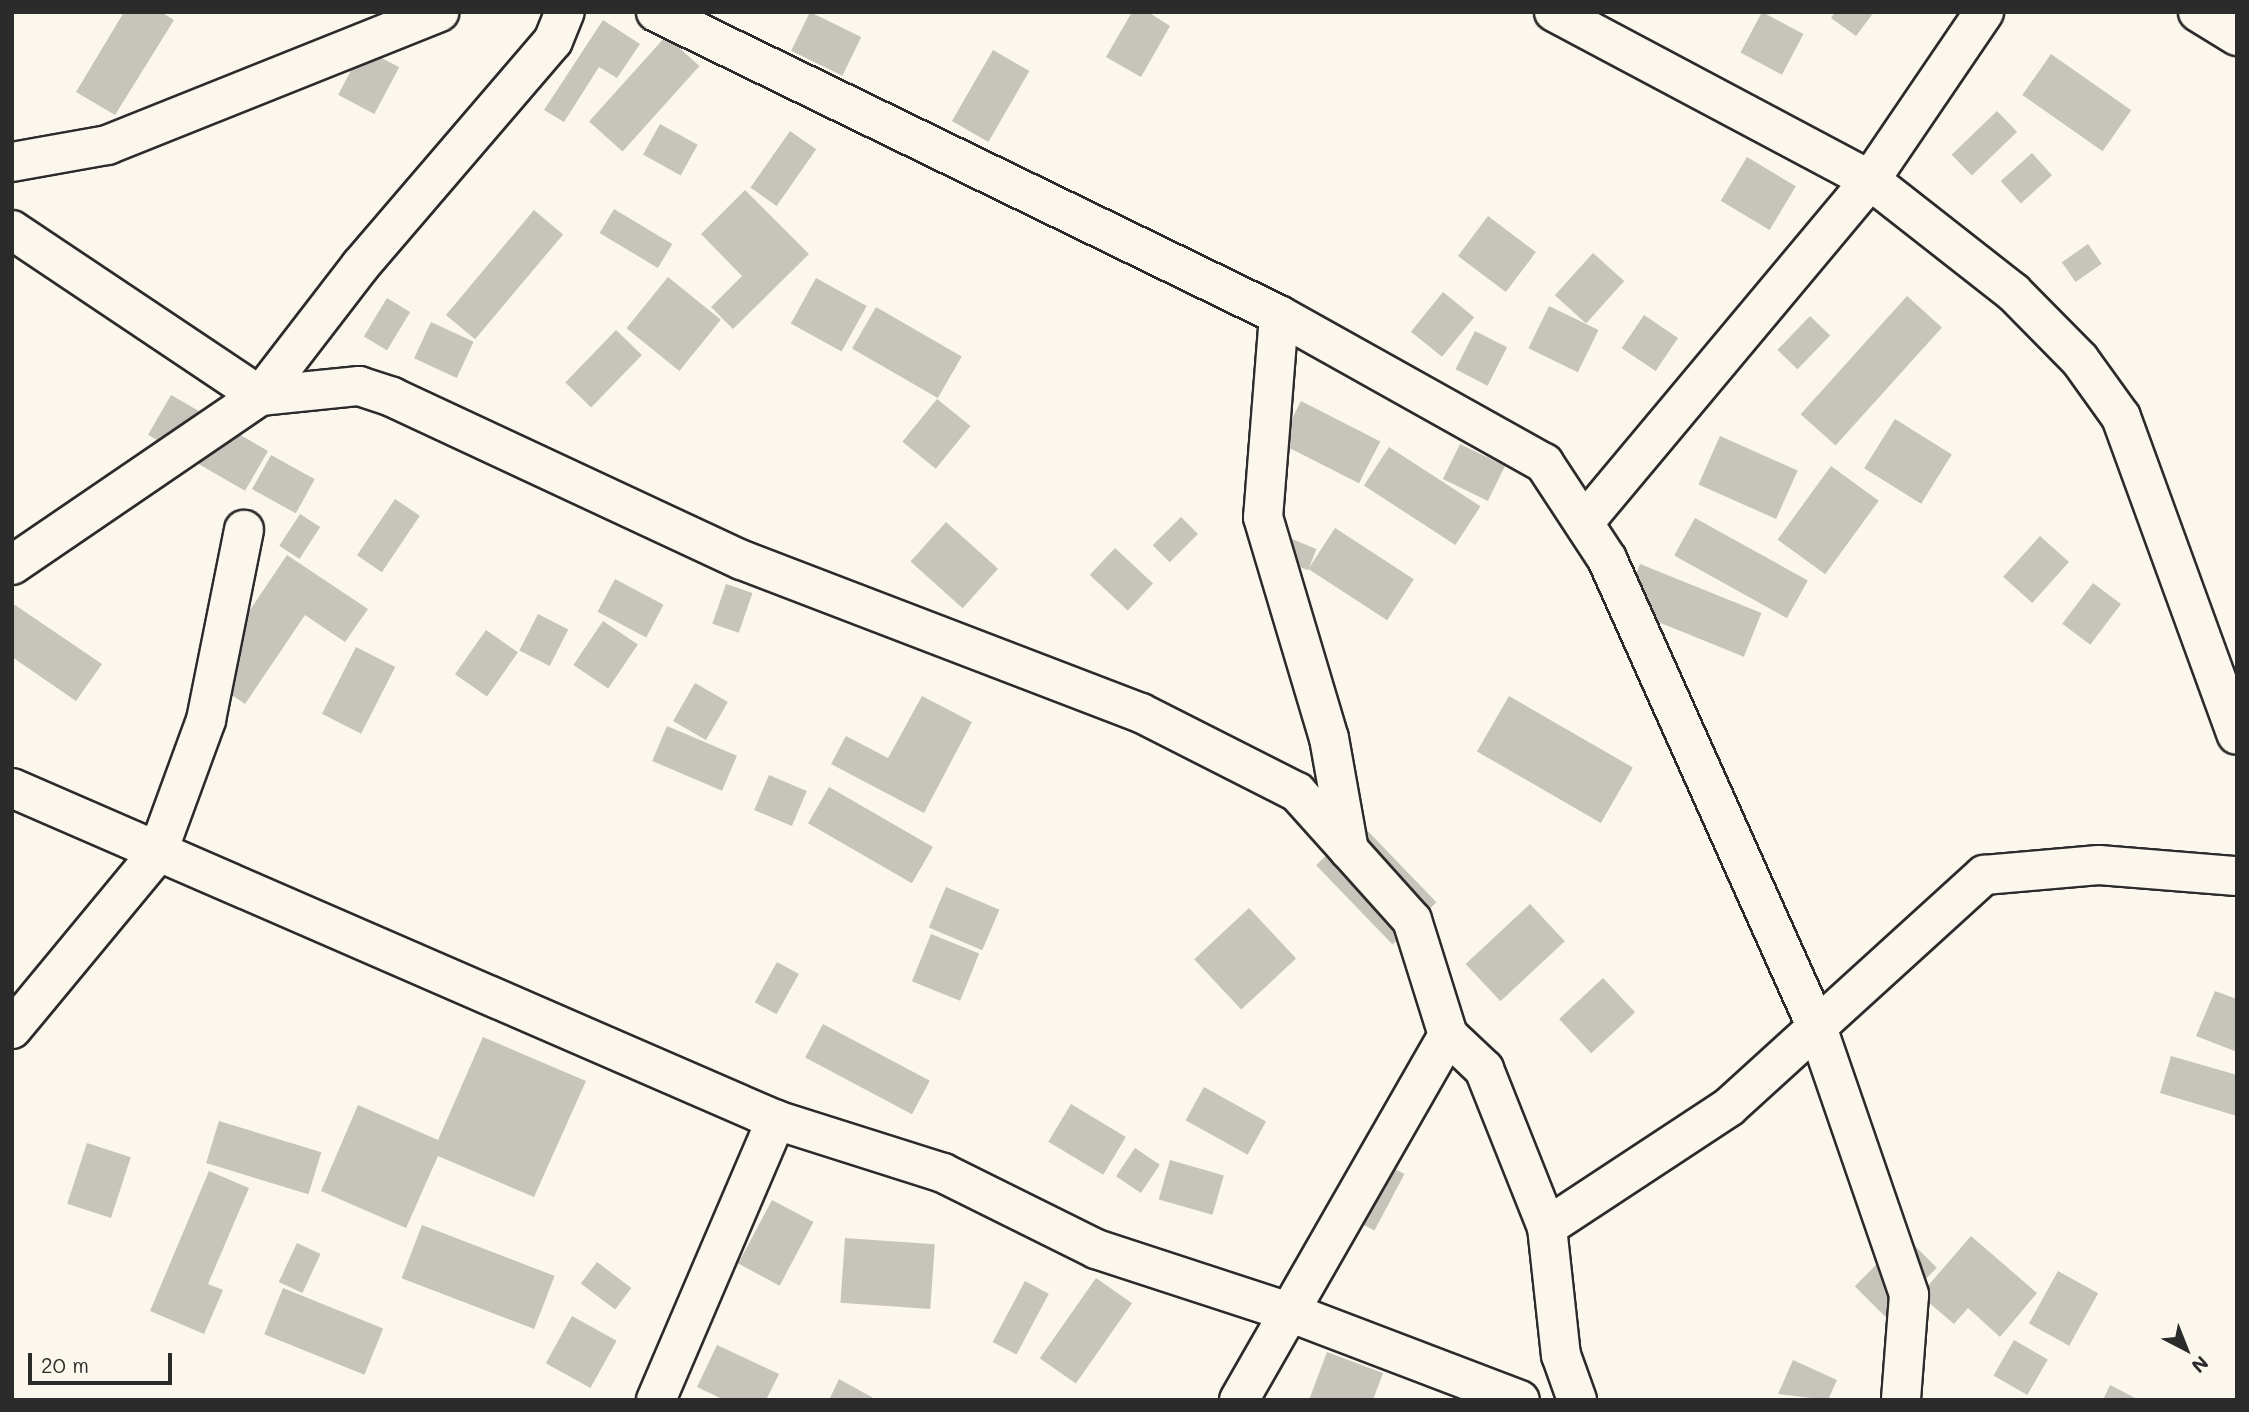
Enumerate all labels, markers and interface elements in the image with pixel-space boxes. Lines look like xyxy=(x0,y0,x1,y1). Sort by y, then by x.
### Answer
north arrow xyxy=(2151,1314,2221,1384)
scale bar xyxy=(32,1338,175,1382)
text: 20 m xyxy=(41,1351,89,1378)
text: N xyxy=(2187,1351,2214,1379)

